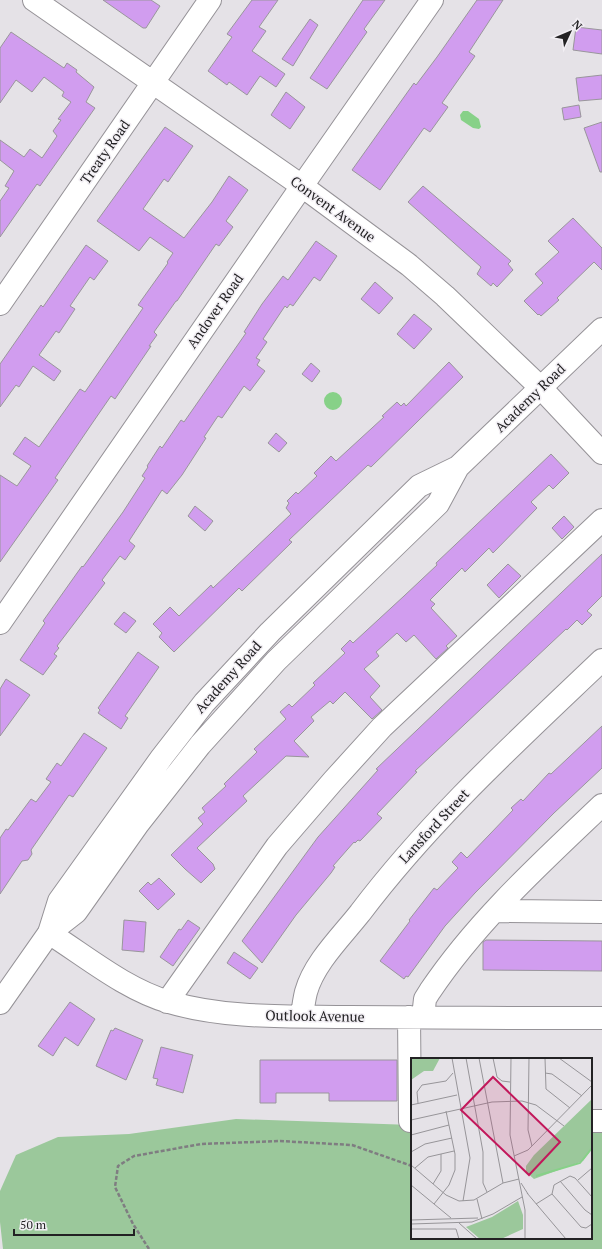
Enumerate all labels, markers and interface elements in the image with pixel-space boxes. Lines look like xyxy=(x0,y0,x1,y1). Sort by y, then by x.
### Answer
north arrow xyxy=(550,12,590,52)
text: N xyxy=(569,17,586,33)
street label: Treaty Road xyxy=(75,116,134,188)
street label: Convent Avenue xyxy=(287,171,380,246)
street label: Andover Road xyxy=(182,269,247,352)
street label: Academy Road xyxy=(490,359,569,436)
street label: Academy Road xyxy=(190,636,265,717)
street label: Lansford Street xyxy=(394,784,474,867)
street label: Outlook Avenue xyxy=(265,1005,365,1026)
inset map xyxy=(411,1058,592,1239)
scale bar xyxy=(14,1211,134,1237)
text: 50 m xyxy=(20,1217,47,1232)

